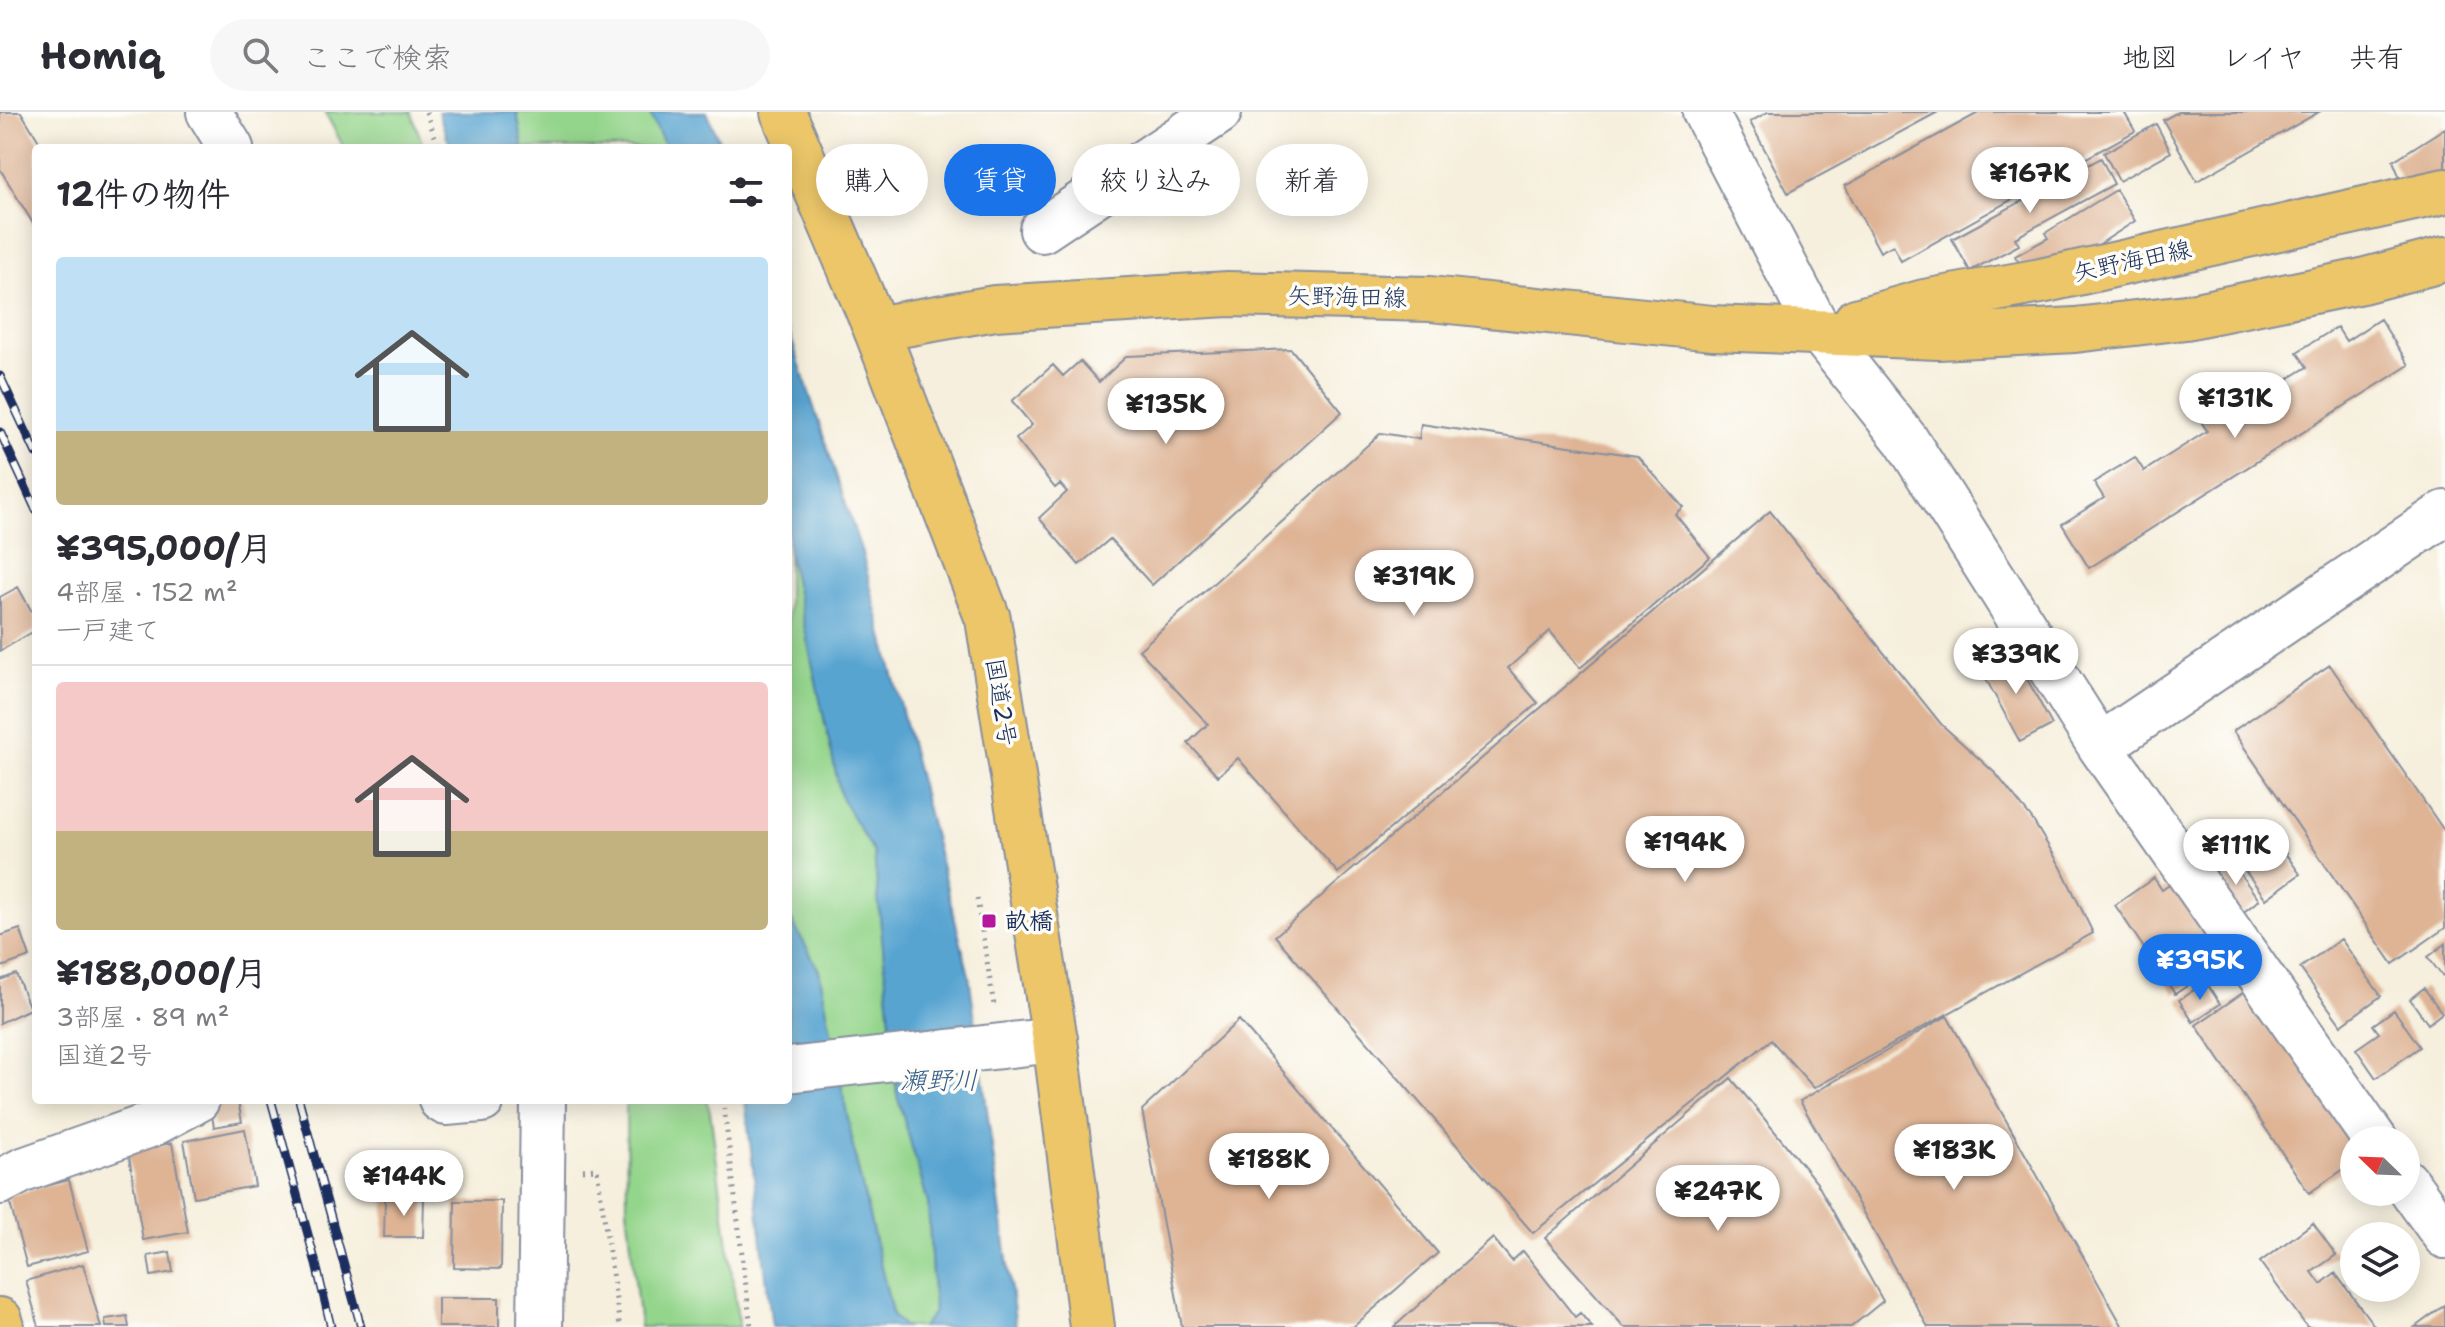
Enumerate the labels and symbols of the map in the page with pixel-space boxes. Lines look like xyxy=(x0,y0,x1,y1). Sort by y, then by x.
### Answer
pin: ¥167K xyxy=(1974,147,2086,215)
street label: 矢野海田線 xyxy=(2070,233,2194,289)
street label: 矢野海田線 xyxy=(1287,280,1407,314)
pin: ¥131K xyxy=(2179,372,2291,440)
pin: ¥135K xyxy=(1110,378,1222,446)
pin: ¥319K xyxy=(1358,550,1470,618)
pin: ¥339K xyxy=(1960,628,2072,696)
street label: 国道2号 xyxy=(978,656,1024,748)
pin: ¥194K xyxy=(1629,816,1741,884)
pin: ¥111K xyxy=(2180,819,2292,887)
place label: 畝橋 xyxy=(1005,905,1053,937)
marker: 畝橋 xyxy=(980,912,998,930)
pin: ¥395K xyxy=(2144,934,2256,1002)
water label: 瀬野川 xyxy=(900,1062,978,1097)
pin: ¥183K xyxy=(1898,1124,2010,1192)
north arrow xyxy=(2340,1126,2420,1206)
pin: ¥188K xyxy=(1213,1133,1325,1201)
pin: ¥144K xyxy=(348,1150,460,1218)
pin: ¥247K xyxy=(1662,1165,1774,1233)

